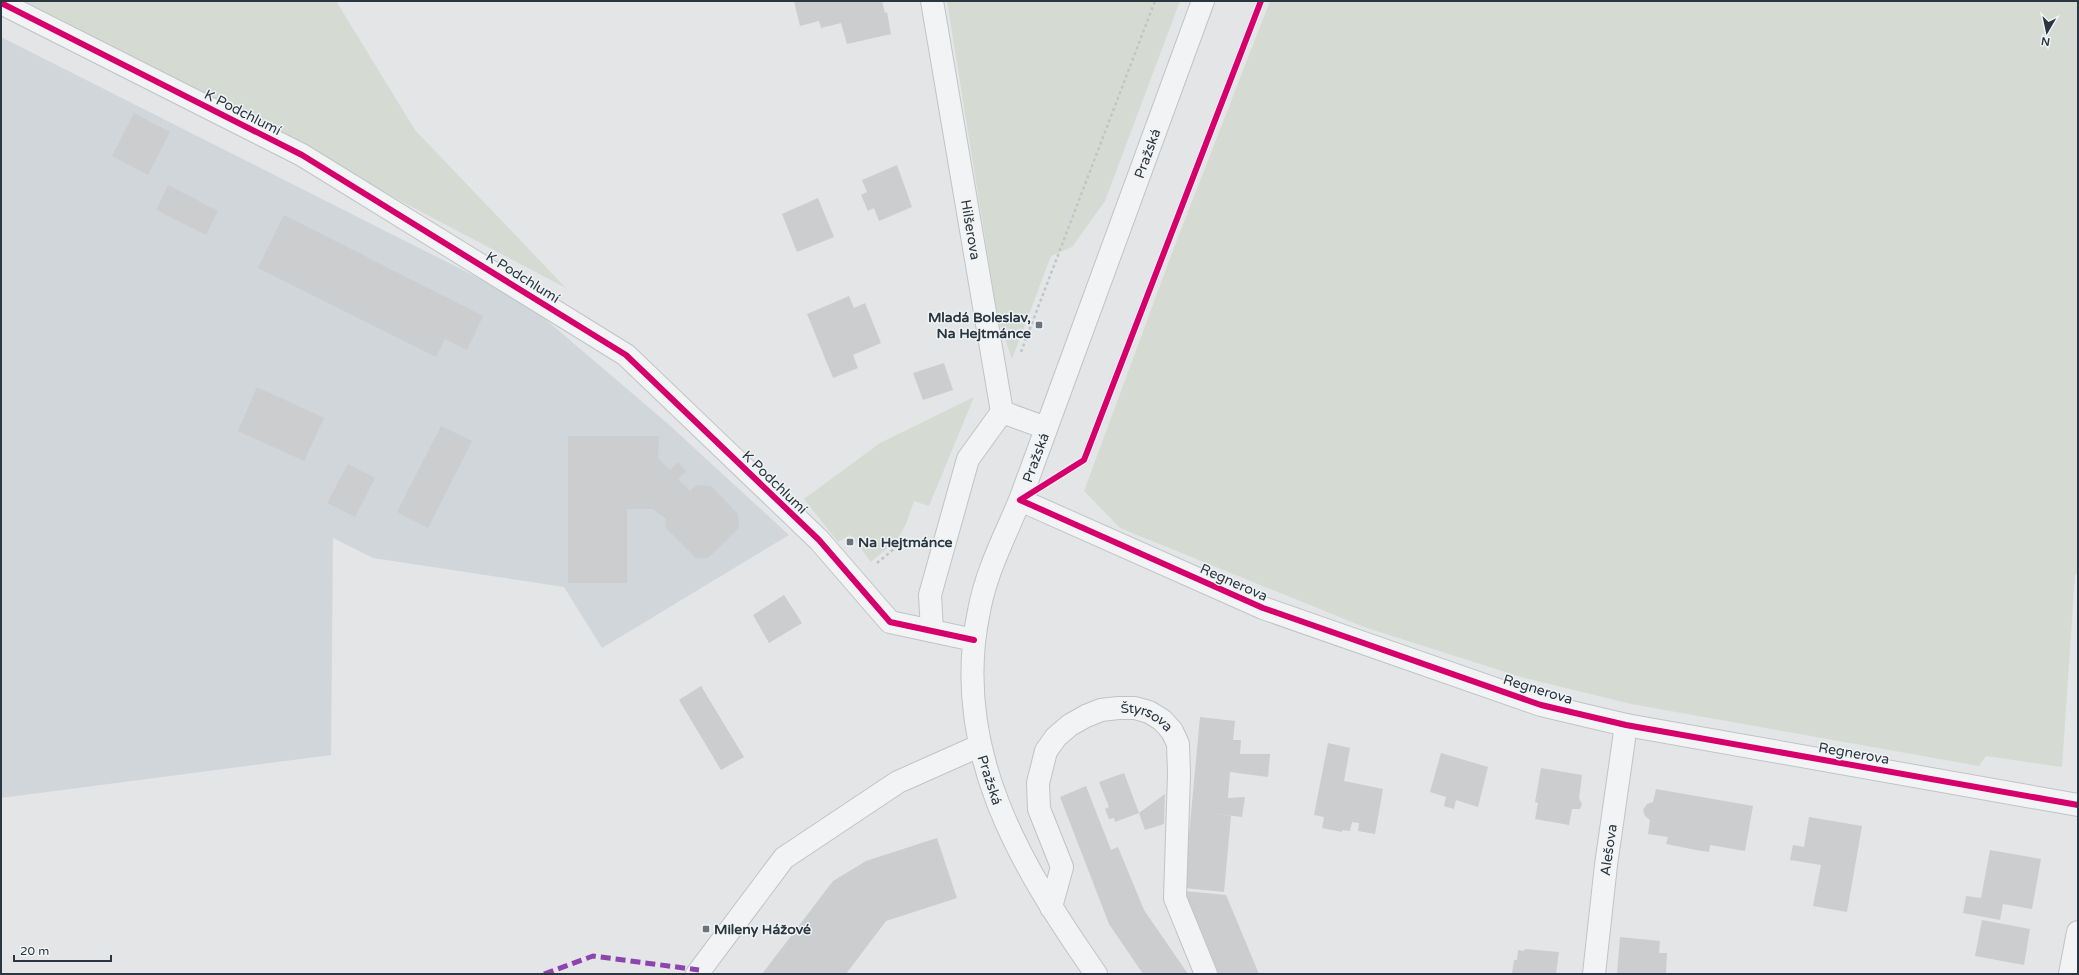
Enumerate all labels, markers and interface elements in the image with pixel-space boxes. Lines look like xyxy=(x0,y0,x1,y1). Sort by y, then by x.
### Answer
north arrow xyxy=(2027,12,2067,52)
text: N xyxy=(2040,34,2051,48)
street label: K Podchlumí xyxy=(202,86,284,139)
street label: Pražská xyxy=(1131,126,1164,181)
street label: Hilšerova xyxy=(957,198,984,261)
street label: K Podchlumí xyxy=(483,248,563,307)
place label: Mladá Boleslav, Na Hejtmánce xyxy=(928,309,1031,342)
marker: Mladá Boleslav, Na Hejtmánce xyxy=(1034,320,1044,330)
street label: Pražská xyxy=(1019,431,1053,485)
street label: K Podchlumí xyxy=(739,447,811,518)
place label: Na Hejtmánce xyxy=(858,534,953,551)
marker: Na Hejtmánce xyxy=(845,537,855,547)
street label: Regnerova xyxy=(1197,560,1270,605)
street label: Regnerova xyxy=(1501,671,1575,708)
street label: Štyrsova xyxy=(1120,700,1176,735)
street label: Regnerova xyxy=(1817,739,1891,768)
street label: Pražská xyxy=(973,753,1006,807)
street label: Alešova xyxy=(1597,823,1621,877)
place label: Mileny Hážové xyxy=(714,921,811,938)
marker: Mileny Hážové xyxy=(701,924,711,934)
scale bar xyxy=(14,937,111,963)
text: 20 m xyxy=(20,944,49,958)

